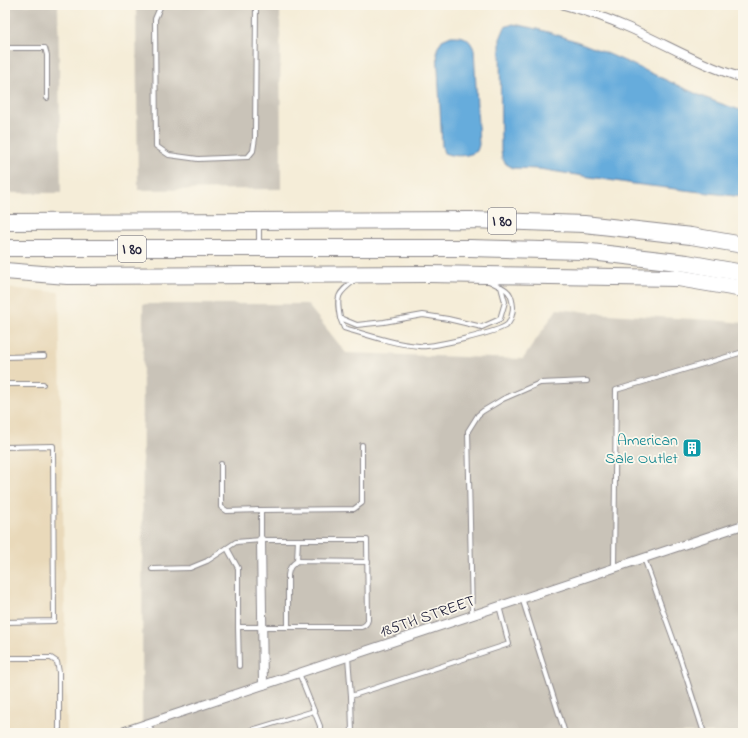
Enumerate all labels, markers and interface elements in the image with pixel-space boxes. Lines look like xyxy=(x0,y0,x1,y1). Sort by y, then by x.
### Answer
road number: I 80 xyxy=(488,208,516,234)
road number: I 80 xyxy=(118,236,146,262)
place label: American Sale Outlet xyxy=(605,429,679,471)
building icon: American Sale Outlet xyxy=(681,437,703,459)
street label: 185TH STREET xyxy=(377,589,479,644)

